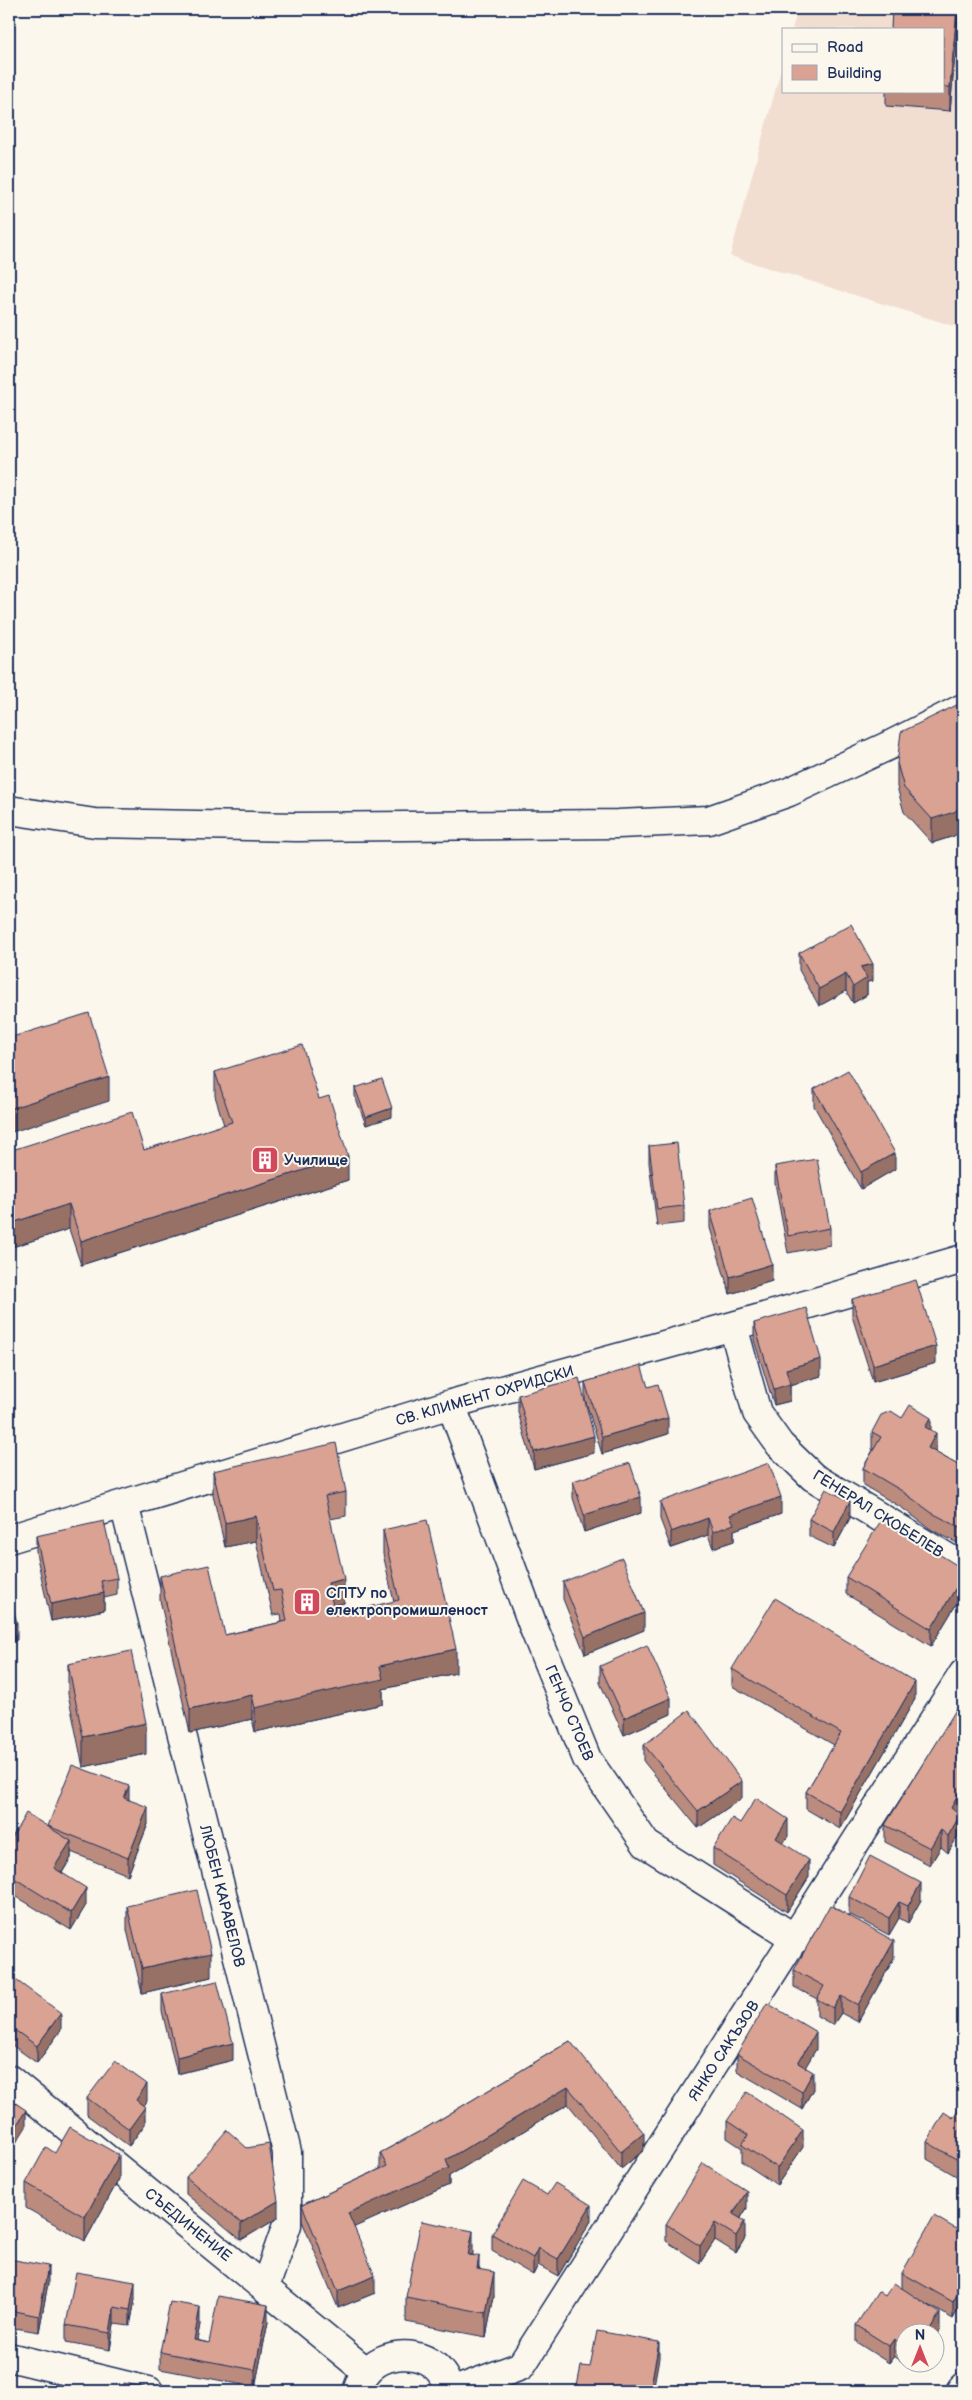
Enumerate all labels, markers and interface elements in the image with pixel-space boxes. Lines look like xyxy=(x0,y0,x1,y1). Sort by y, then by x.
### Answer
legend xyxy=(782,28,944,92)
text: Road xyxy=(827,38,863,57)
text: Building xyxy=(827,64,882,83)
building icon: Училище xyxy=(250,1145,280,1175)
place label: Училище xyxy=(284,1151,348,1170)
street label: СВ. КЛИМЕНТ ОХРИДСКИ xyxy=(394,1361,576,1431)
street label: ГЕНЕРАЛ СКОБЕЛЕВ xyxy=(809,1466,947,1562)
place label: СПТУ по електропромишленост xyxy=(326,1584,489,1620)
building icon: СПТУ по електропромишленост xyxy=(292,1587,322,1617)
street label: ГЕНЧО СТОЕВ xyxy=(540,1662,598,1764)
street label: ЛЮБЕН КАРАВЕЛОВ xyxy=(195,1822,249,1970)
street label: ЯНКО САКЪЗОВ xyxy=(684,1997,764,2105)
street label: СЪЕДИНЕНИЕ xyxy=(141,2184,236,2266)
north arrow xyxy=(894,2322,944,2372)
text: N xyxy=(915,2327,925,2344)

